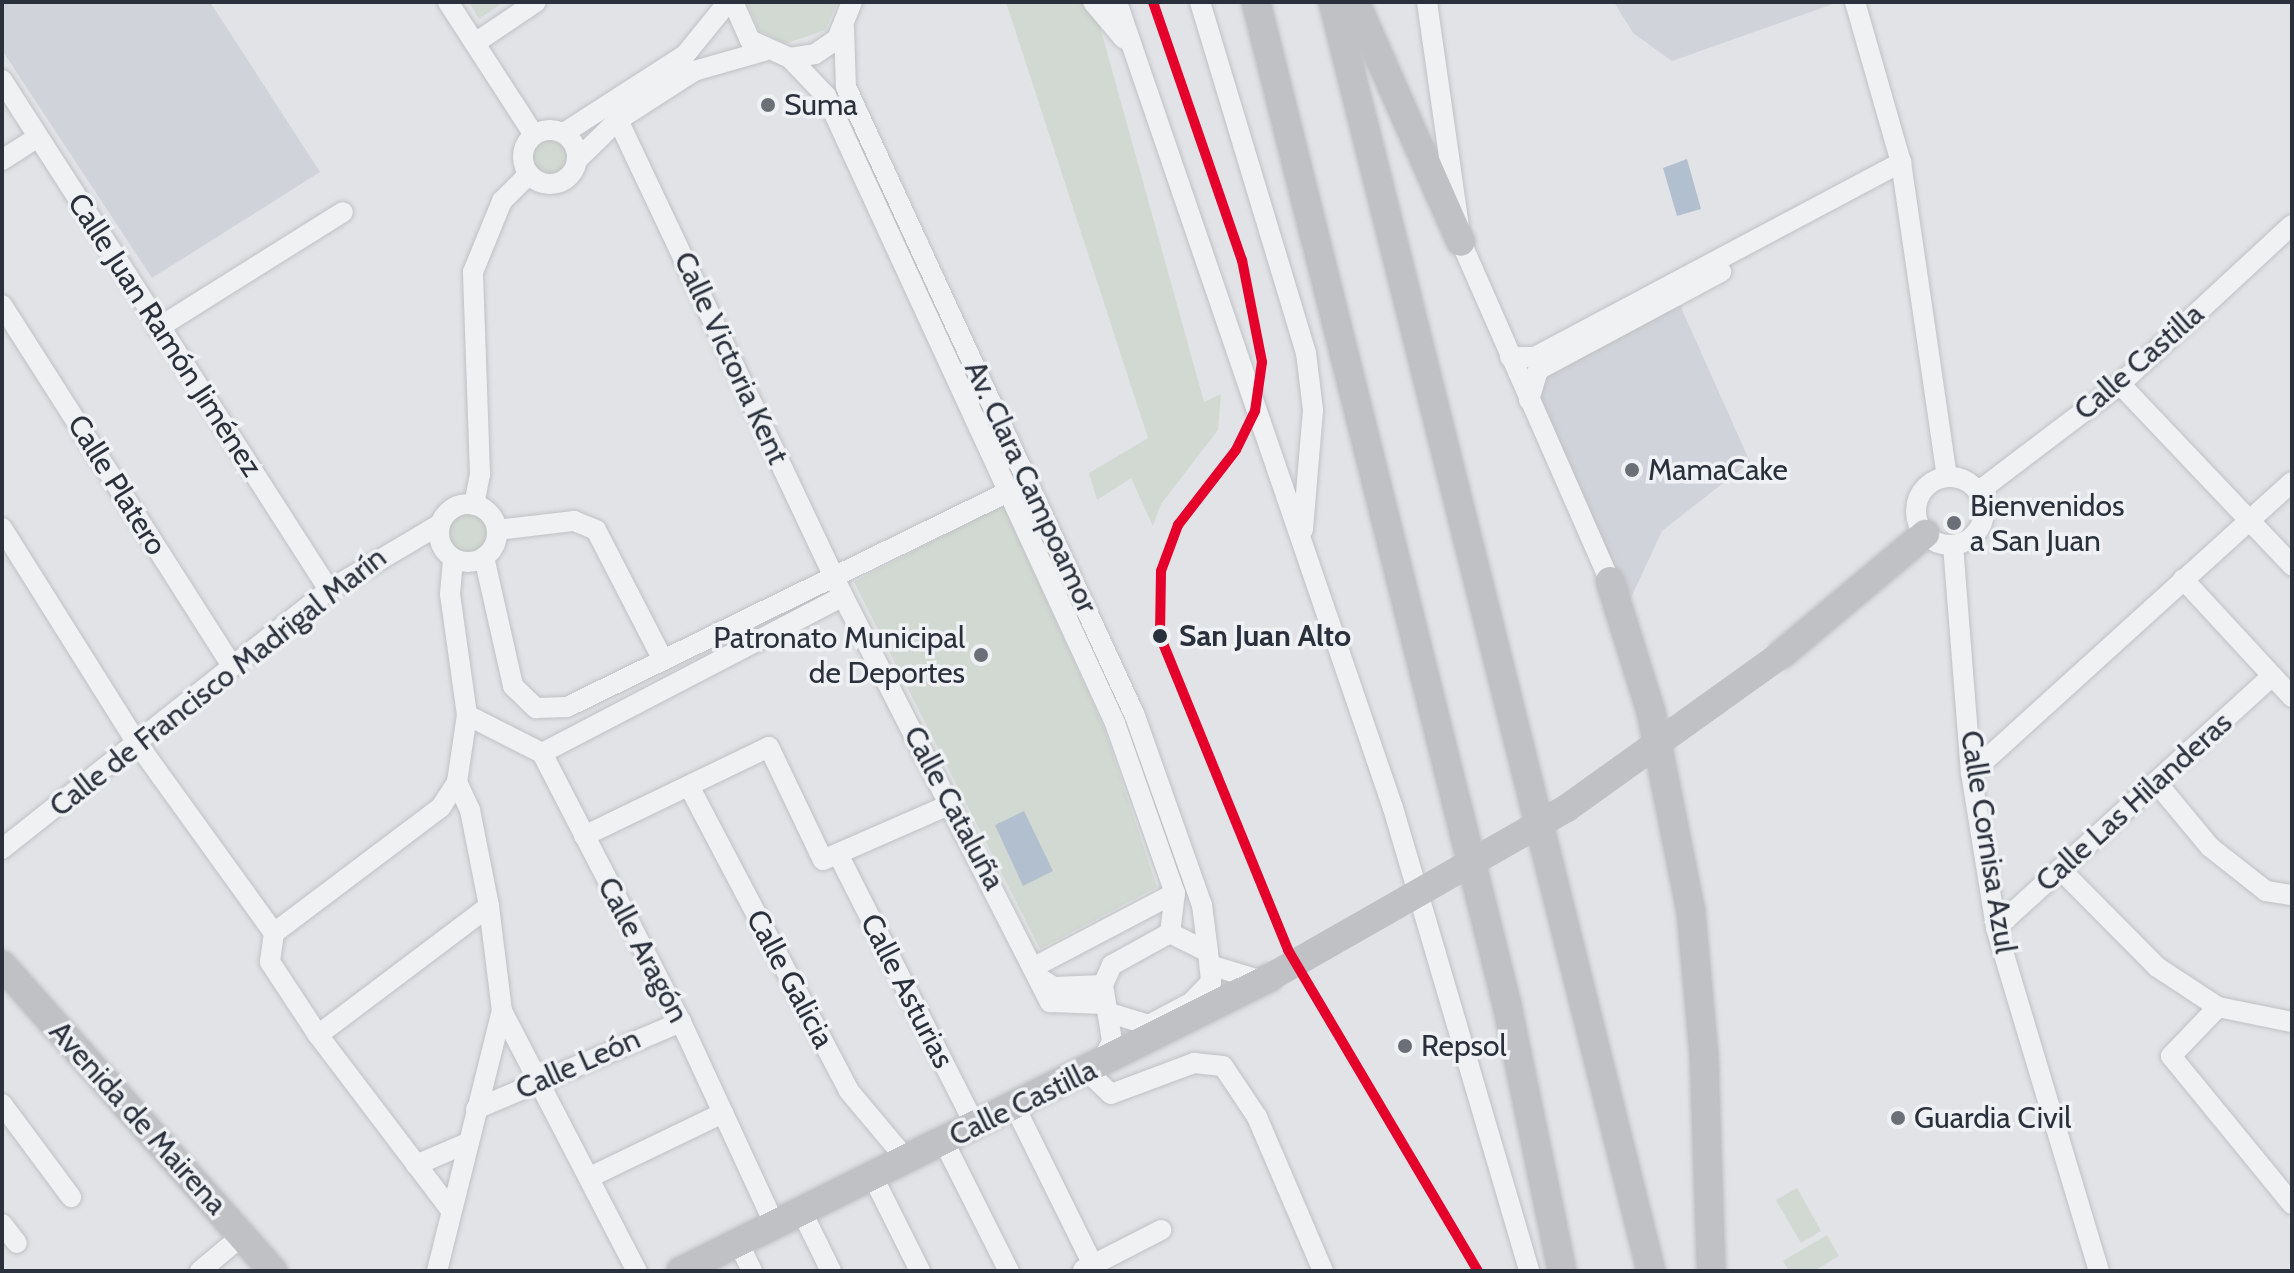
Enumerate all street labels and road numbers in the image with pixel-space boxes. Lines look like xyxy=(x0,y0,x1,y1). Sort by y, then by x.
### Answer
street label: Calle Juan Ramón Jiménez xyxy=(60,187,270,483)
street label: Calle Victoria Kent xyxy=(666,246,796,470)
street label: Calle Castilla xyxy=(2067,296,2211,428)
street label: Av. Clara Campoamor xyxy=(957,355,1105,619)
street label: Calle Platero xyxy=(60,408,174,562)
street label: Calle de Francisco Madrigal Marín xyxy=(43,539,393,825)
street label: Calle Las Hilanderas xyxy=(2029,705,2239,899)
street label: Calle Cataluña xyxy=(896,720,1012,896)
street label: Calle Cornisa Azul xyxy=(1953,728,2023,956)
street label: Calle Aragón xyxy=(590,871,696,1029)
street label: Calle Galicia xyxy=(739,904,841,1054)
street label: Calle Asturias xyxy=(853,908,961,1074)
street label: Avenida de Mairena xyxy=(42,1014,234,1222)
street label: Calle León xyxy=(510,1021,646,1107)
street label: Calle Castilla xyxy=(944,1052,1102,1154)

